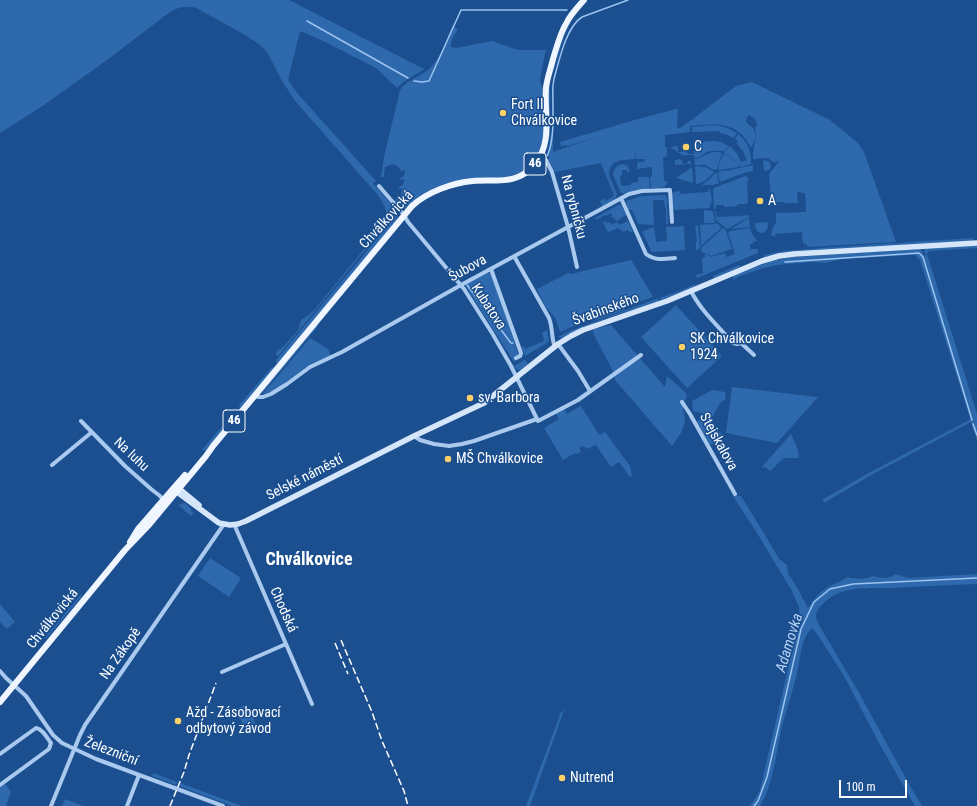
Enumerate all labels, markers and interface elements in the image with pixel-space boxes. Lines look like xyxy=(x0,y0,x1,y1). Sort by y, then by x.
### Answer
place label: Fort II Chválkovice xyxy=(511,97,577,130)
marker: Fort II Chválkovice xyxy=(498,108,508,118)
place label: C xyxy=(694,139,702,155)
marker: C xyxy=(681,142,691,152)
road number: 46 xyxy=(524,153,546,175)
street label: Na rybníčku xyxy=(556,173,590,241)
street label: Chválkovická xyxy=(357,187,417,253)
place label: A xyxy=(768,193,776,209)
marker: A xyxy=(755,196,765,206)
street label: Šubova xyxy=(446,252,490,286)
street label: Kubatova xyxy=(467,281,509,333)
street label: Švabinského xyxy=(570,290,642,330)
place label: SK Chválkovice 1924 xyxy=(690,331,774,364)
marker: SK Chválkovice 1924 xyxy=(677,342,687,352)
place label: sv. Barbora xyxy=(478,390,540,406)
marker: sv. Barbora xyxy=(465,393,475,403)
road number: 46 xyxy=(223,410,245,432)
street label: Stejskalova xyxy=(695,410,741,474)
street label: Na luhu xyxy=(110,434,152,476)
street label: Selské náměstí xyxy=(264,451,346,505)
place label: MŠ Chválkovice xyxy=(456,451,543,467)
marker: MŠ Chválkovice xyxy=(443,454,453,464)
district label: Chválkovice xyxy=(265,549,353,571)
street label: Chodská xyxy=(266,585,300,635)
street label: Chválkovická xyxy=(24,586,82,652)
water label: Adamovka xyxy=(773,611,807,675)
street label: Na Zákopě xyxy=(97,625,145,683)
place label: Ažd - Zásobovací odbytový závod xyxy=(186,705,281,738)
marker: Ažd - Zásobovací odbytový závod xyxy=(173,716,183,726)
street label: Železniční xyxy=(82,734,140,770)
place label: Nutrend xyxy=(570,770,614,786)
scale bar xyxy=(841,772,909,798)
marker: Nutrend xyxy=(557,773,567,783)
text: 100 m xyxy=(846,780,876,794)

